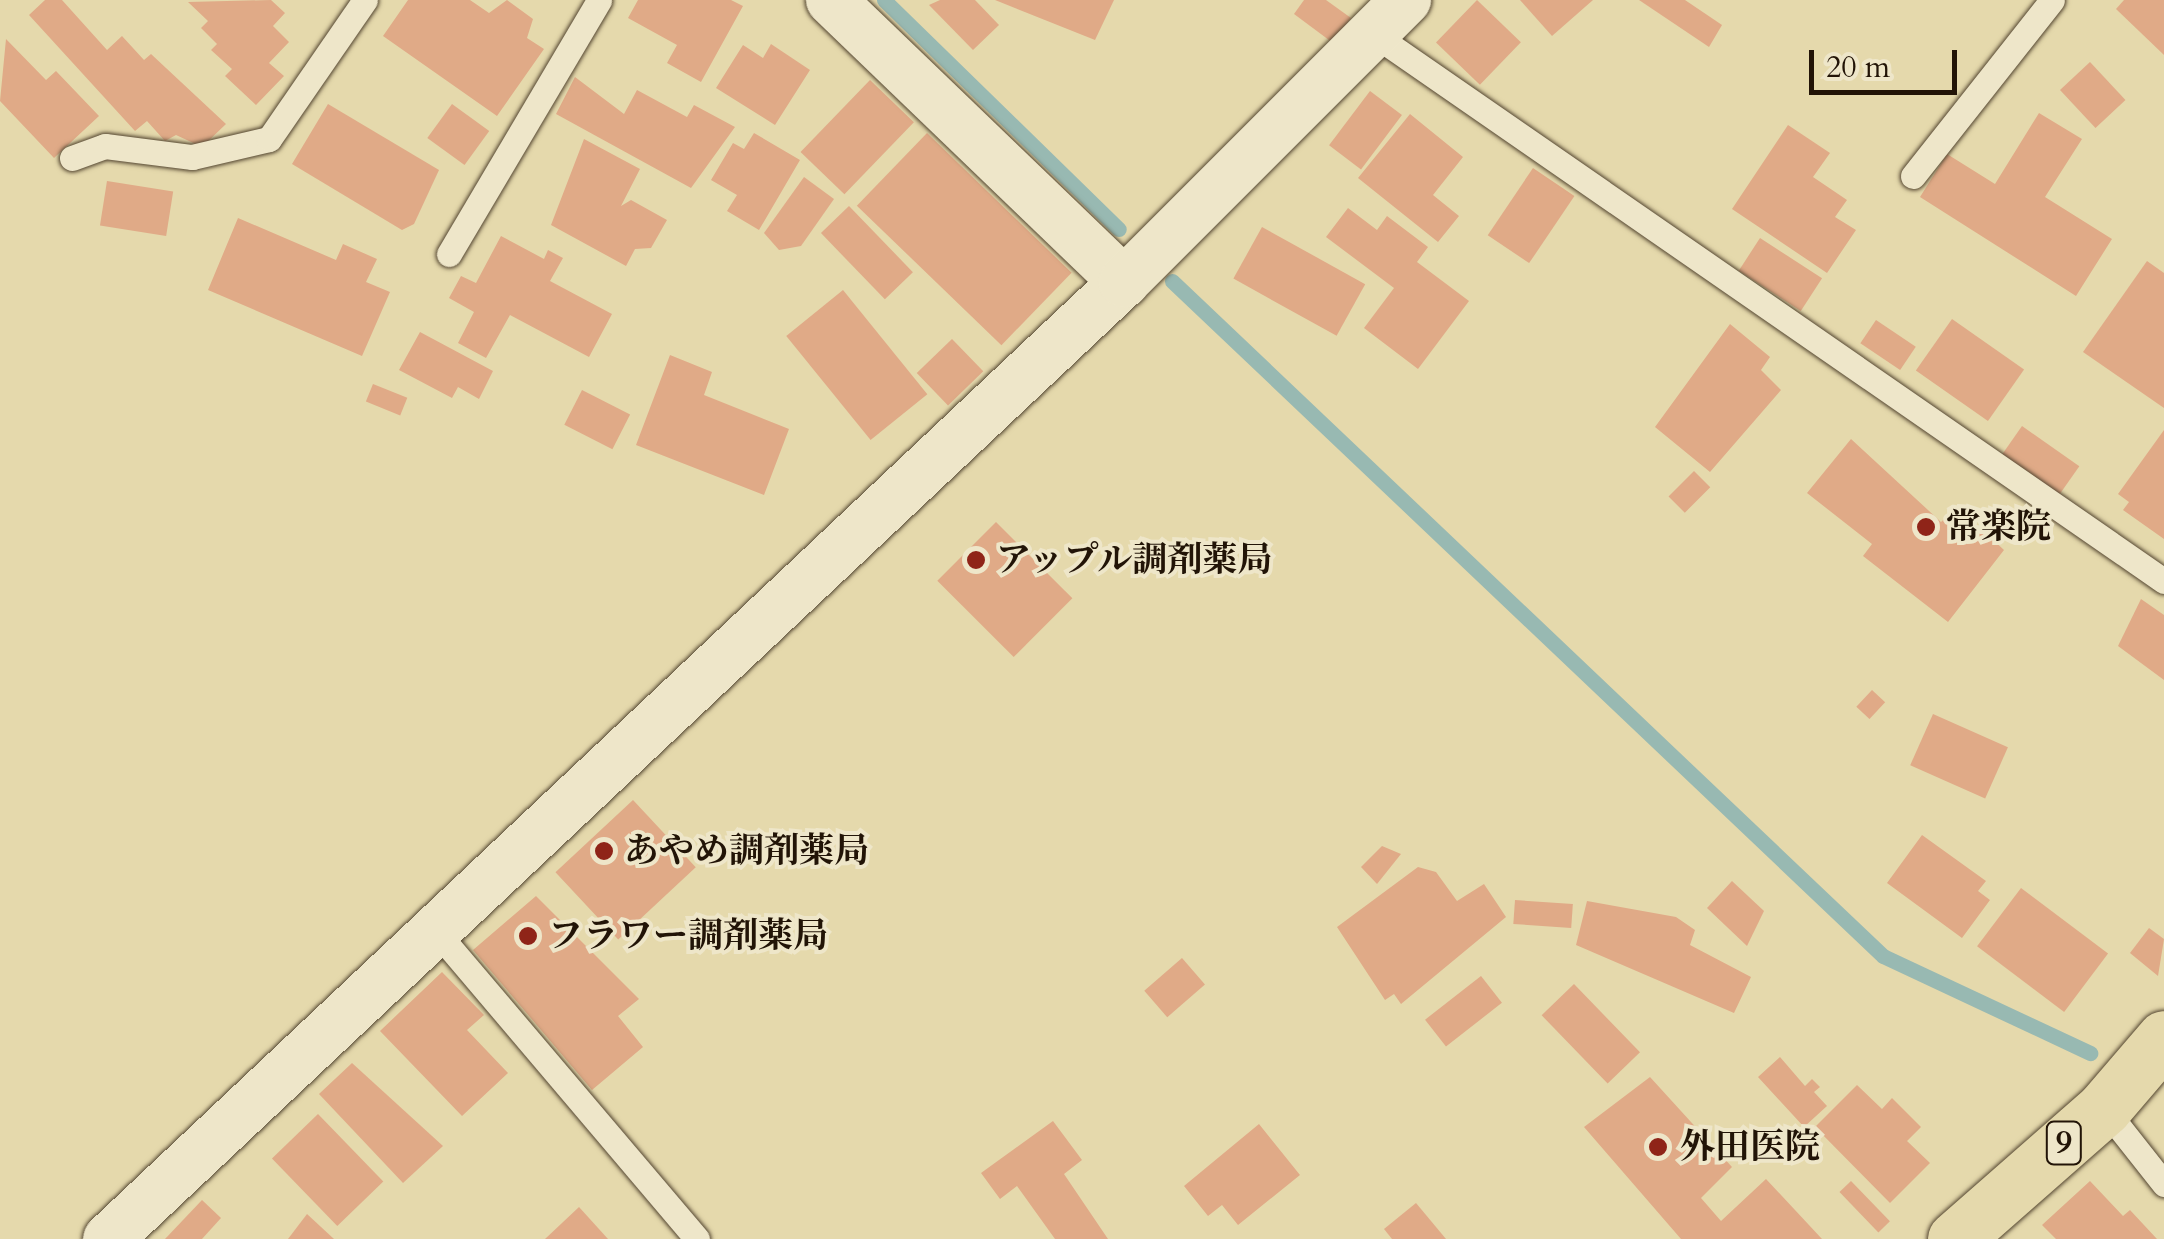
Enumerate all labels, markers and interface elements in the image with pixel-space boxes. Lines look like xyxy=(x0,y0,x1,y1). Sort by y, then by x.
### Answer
scale bar xyxy=(1814,30,1962,92)
text: 20 m xyxy=(1826,47,1890,88)
place label: 常楽院 xyxy=(1946,506,2051,548)
marker: 常楽院 xyxy=(1915,516,1937,538)
place label: アップル調剤薬局 xyxy=(996,539,1276,581)
marker: アップル調剤薬局 xyxy=(965,549,987,571)
place label: あやめ調剤薬局 xyxy=(624,830,869,872)
marker: あやめ調剤薬局 xyxy=(593,840,615,862)
place label: フラワー調剤薬局 xyxy=(548,915,828,957)
marker: フラワー調剤薬局 xyxy=(517,925,539,947)
road number: 9 xyxy=(2044,1116,2084,1170)
place label: 外田医院 xyxy=(1680,1126,1820,1168)
marker: 外田医院 xyxy=(1645,1134,1671,1160)

